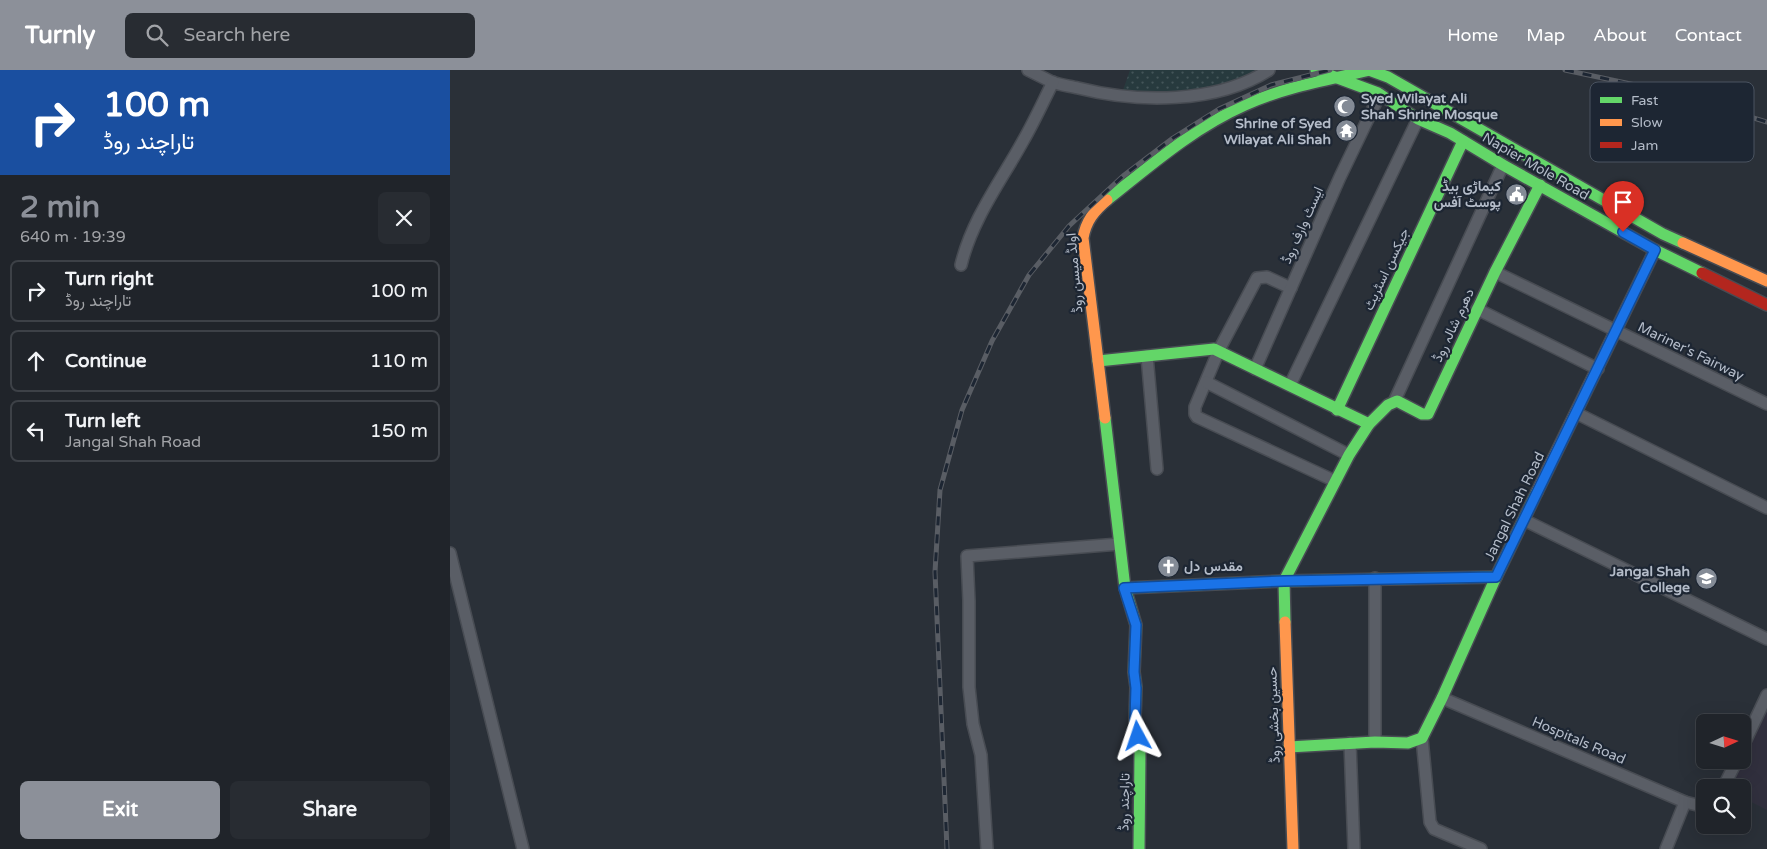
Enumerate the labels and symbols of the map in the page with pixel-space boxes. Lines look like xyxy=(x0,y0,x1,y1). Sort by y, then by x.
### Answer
legend xyxy=(1590,82,1754,162)
place label: Syed Wilayat Ali Shah Shrine Mosque xyxy=(1361,90,1498,123)
text: Fast xyxy=(1631,92,1659,109)
mosque icon: Syed Wilayat Ali Shah Shrine Mosque xyxy=(1333,94,1357,118)
text: Slow xyxy=(1631,114,1663,131)
place label: Shrine of Syed Wilayat Ali Shah xyxy=(1224,115,1331,148)
temple icon: Shrine of Syed Wilayat Ali Shah xyxy=(1335,119,1359,143)
street label: Napier Mole Road xyxy=(1479,129,1592,204)
text: Jam xyxy=(1631,137,1658,154)
place label: کیماڑی ہیڈ پوسٹ آفس xyxy=(1434,178,1501,212)
pin xyxy=(1602,181,1644,232)
public building icon: کیماڑی ہیڈ پوسٹ آفس xyxy=(1505,182,1529,206)
street label: ایسٹ وارف روڈ xyxy=(1278,184,1327,266)
street label: جیکسن اسٹریٹ xyxy=(1360,225,1413,313)
street label: اولڈ میسن روڈ xyxy=(1063,232,1086,314)
street label: دھرم شالہ روڈ xyxy=(1429,285,1478,365)
street label: Mariner's Fairway xyxy=(1635,318,1747,385)
street label: Jangal Shah Road xyxy=(1481,449,1548,563)
church icon: مقدس دل xyxy=(1156,554,1180,578)
place label: مقدس دل xyxy=(1184,558,1243,575)
place label: Jangal Shah College xyxy=(1609,563,1690,596)
school or university icon: Jangal Shah College xyxy=(1694,567,1718,591)
street label: حسین بخشی روڈ xyxy=(1263,667,1284,763)
position arrow xyxy=(1111,709,1163,761)
street label: Hospitals Road xyxy=(1529,713,1628,768)
north arrow xyxy=(1696,714,1751,769)
street label: تاراچند روڈ xyxy=(1115,772,1135,831)

